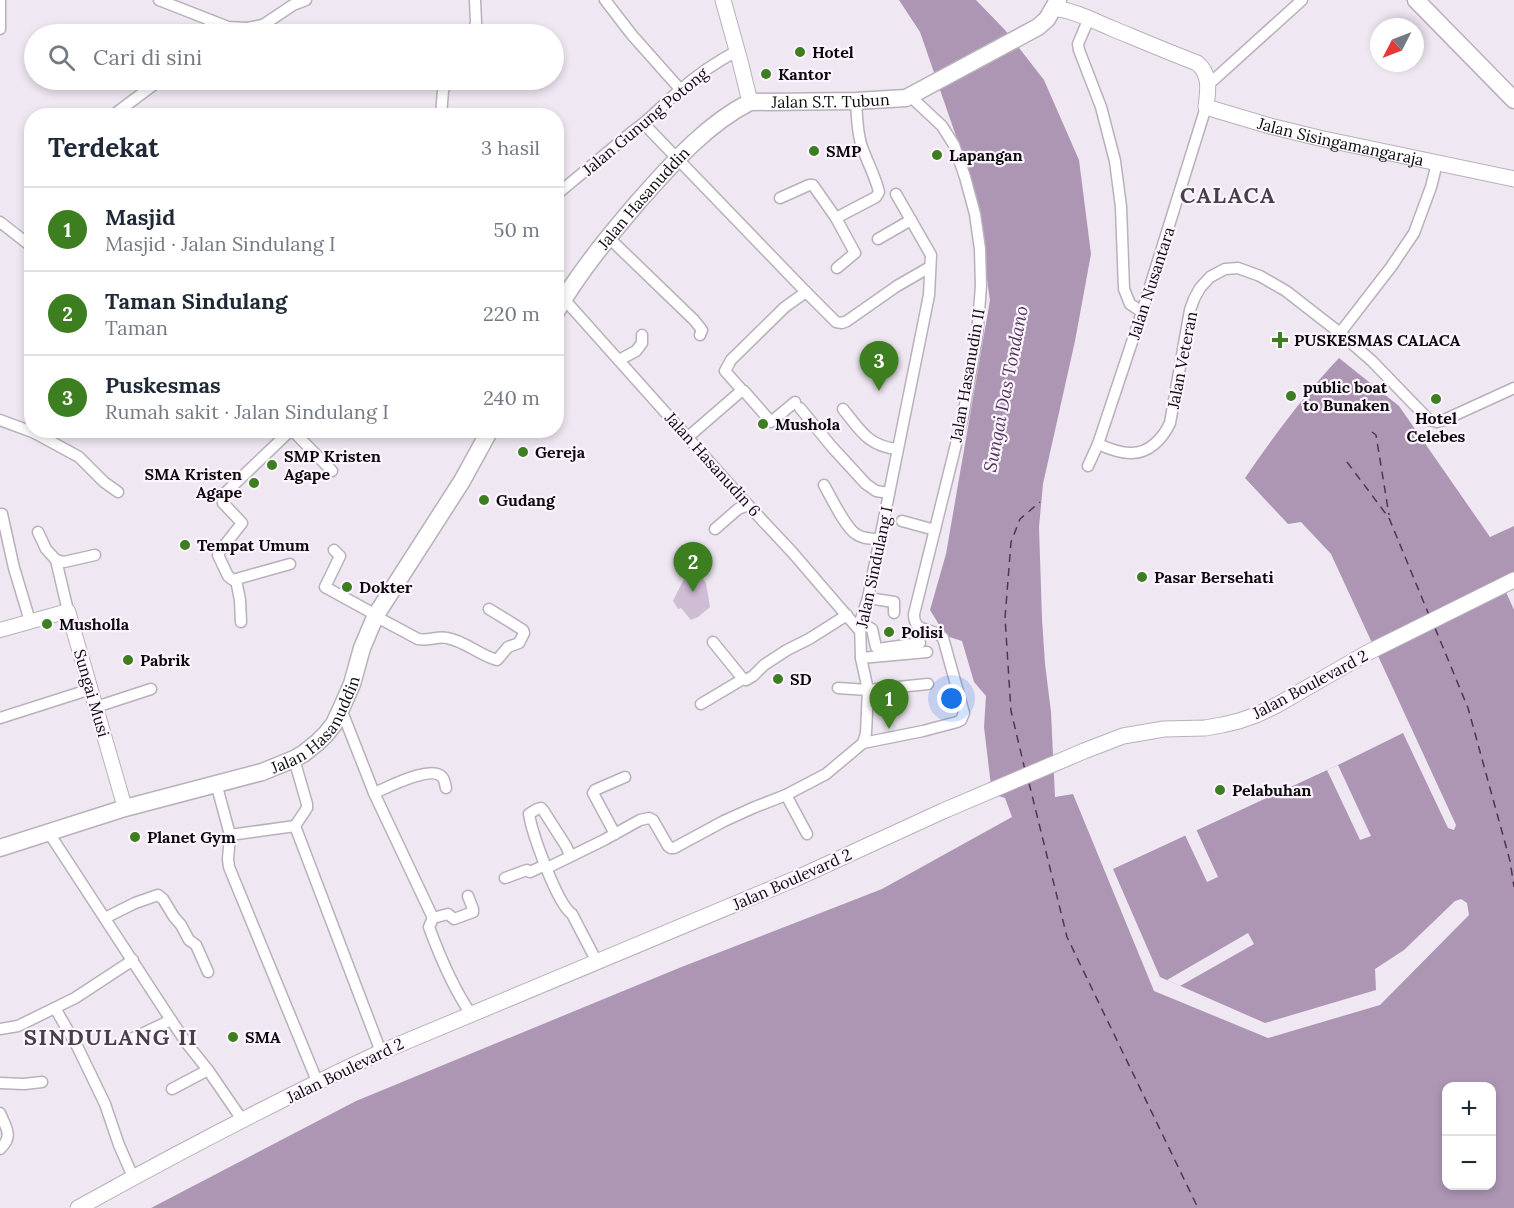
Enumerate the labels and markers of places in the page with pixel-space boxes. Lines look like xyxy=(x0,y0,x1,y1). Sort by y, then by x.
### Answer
place label: Hotel xyxy=(812,42,854,62)
marker: Hotel xyxy=(793,45,807,59)
place label: Kantor xyxy=(778,64,831,84)
marker: Kantor xyxy=(759,67,773,81)
place label: SMP xyxy=(826,141,861,161)
marker: SMP xyxy=(807,144,821,158)
place label: Lapangan xyxy=(949,145,1023,165)
marker: Lapangan xyxy=(930,148,944,162)
place label: PUSKESMAS CALACA xyxy=(1294,330,1461,350)
marker: PUSKESMAS CALACA xyxy=(1271,331,1289,349)
pin: 3 xyxy=(860,342,898,391)
place label: public boat to Bunaken xyxy=(1303,377,1390,415)
marker: public boat to Bunaken xyxy=(1284,389,1298,403)
marker: Hotel Celebes xyxy=(1429,392,1443,406)
place label: Hotel Celebes xyxy=(1407,408,1466,446)
place label: Mushola xyxy=(775,414,841,434)
marker: Mushola xyxy=(756,417,770,431)
place label: Gereja xyxy=(535,442,586,462)
marker: Gereja xyxy=(516,445,530,459)
place label: SMP Kristen Agape xyxy=(284,446,381,484)
marker: SMP Kristen Agape xyxy=(265,458,279,472)
place label: SMA Kristen Agape xyxy=(144,464,242,502)
marker: SMA Kristen Agape xyxy=(247,476,261,490)
place label: Gudang xyxy=(496,490,556,510)
marker: Gudang xyxy=(477,493,491,507)
place label: Tempat Umum xyxy=(197,535,310,555)
marker: Tempat Umum xyxy=(178,538,192,552)
pin: 2 xyxy=(674,542,712,592)
place label: Pasar Bersehati xyxy=(1154,567,1274,587)
marker: Pasar Bersehati xyxy=(1135,570,1149,584)
place label: Dokter xyxy=(359,577,413,597)
marker: Dokter xyxy=(340,580,354,594)
place label: Musholla xyxy=(59,614,130,634)
marker: Musholla xyxy=(40,617,54,631)
place label: Polisi xyxy=(901,622,943,642)
marker: Polisi xyxy=(882,625,896,639)
place label: Pabrik xyxy=(140,650,191,670)
marker: Pabrik xyxy=(121,653,135,667)
place label: SD xyxy=(790,669,812,689)
marker: SD xyxy=(771,672,785,686)
pin: 1 xyxy=(870,680,908,729)
place label: Pelabuhan xyxy=(1232,780,1312,800)
marker: Pelabuhan xyxy=(1213,783,1227,797)
place label: Planet Gym xyxy=(147,827,236,847)
marker: Planet Gym xyxy=(128,830,142,844)
place label: SMA xyxy=(245,1027,281,1047)
marker: SMA xyxy=(226,1030,240,1044)

